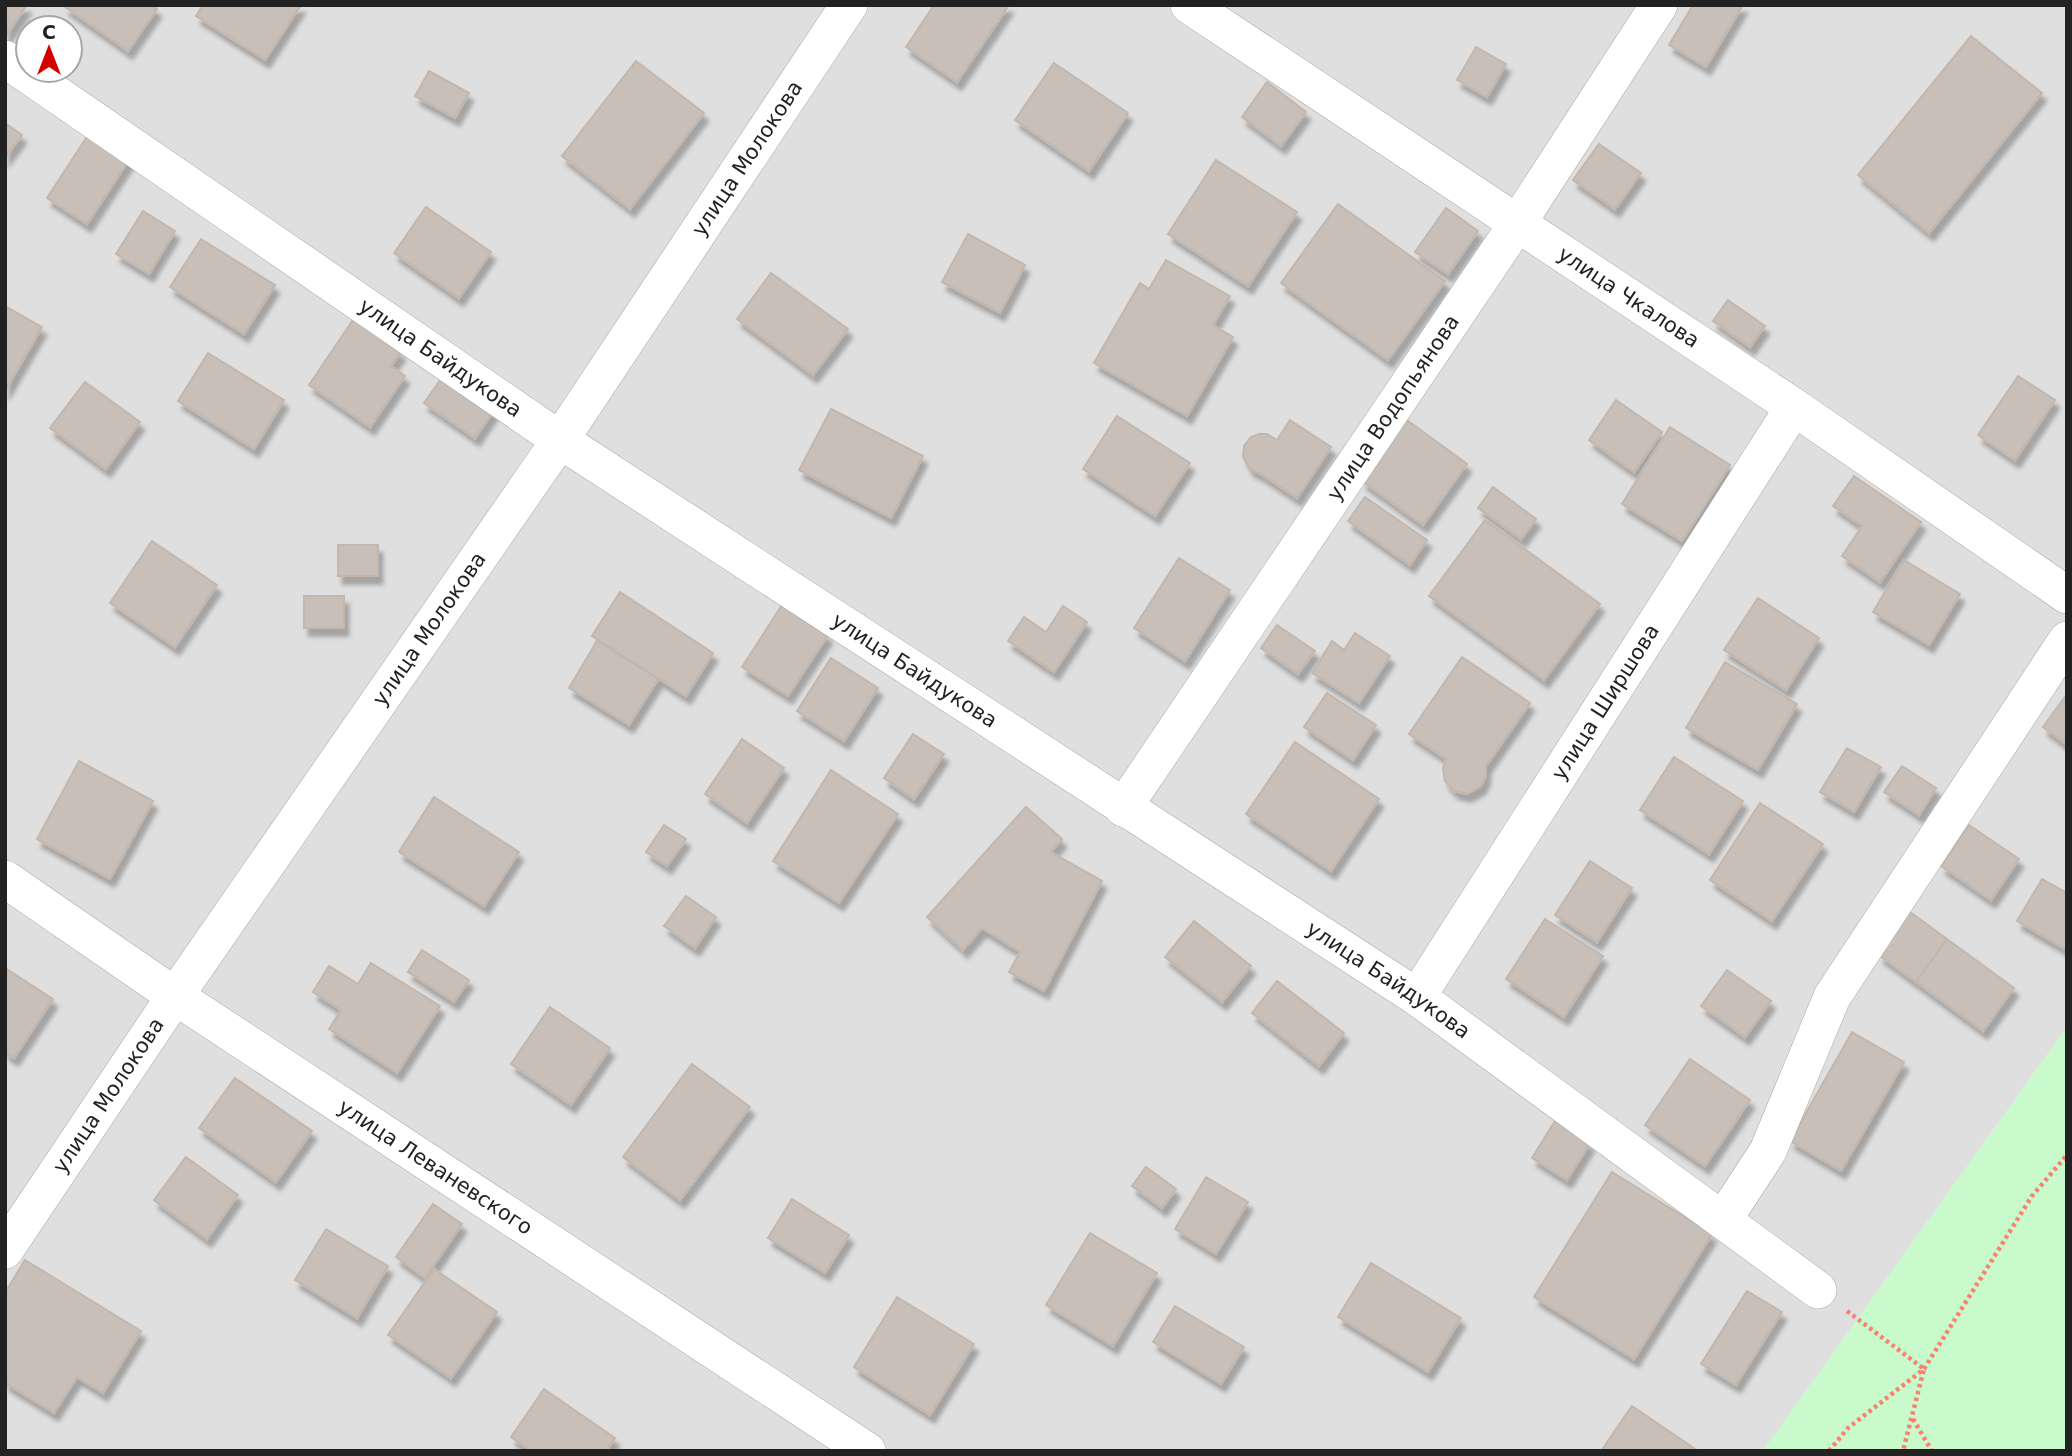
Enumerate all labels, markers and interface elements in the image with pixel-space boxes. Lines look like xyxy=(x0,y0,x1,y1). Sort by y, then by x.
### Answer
north arrow xyxy=(14,14,84,84)
text: С xyxy=(42,21,56,43)
street label: улица Молокова xyxy=(687,76,807,241)
street label: улица Чкалова xyxy=(1553,242,1704,353)
street label: улица Байдукова xyxy=(354,294,526,422)
street label: улица Водопьянова xyxy=(1322,310,1464,505)
street label: улица Молокова xyxy=(368,548,491,710)
street label: улица Байдукова xyxy=(827,608,1002,733)
street label: улица Ширшова xyxy=(1547,620,1664,784)
street label: улица Байдукова xyxy=(1302,916,1475,1044)
street label: улица Молокова xyxy=(48,1013,169,1178)
street label: улица Леваневского xyxy=(334,1095,537,1240)

